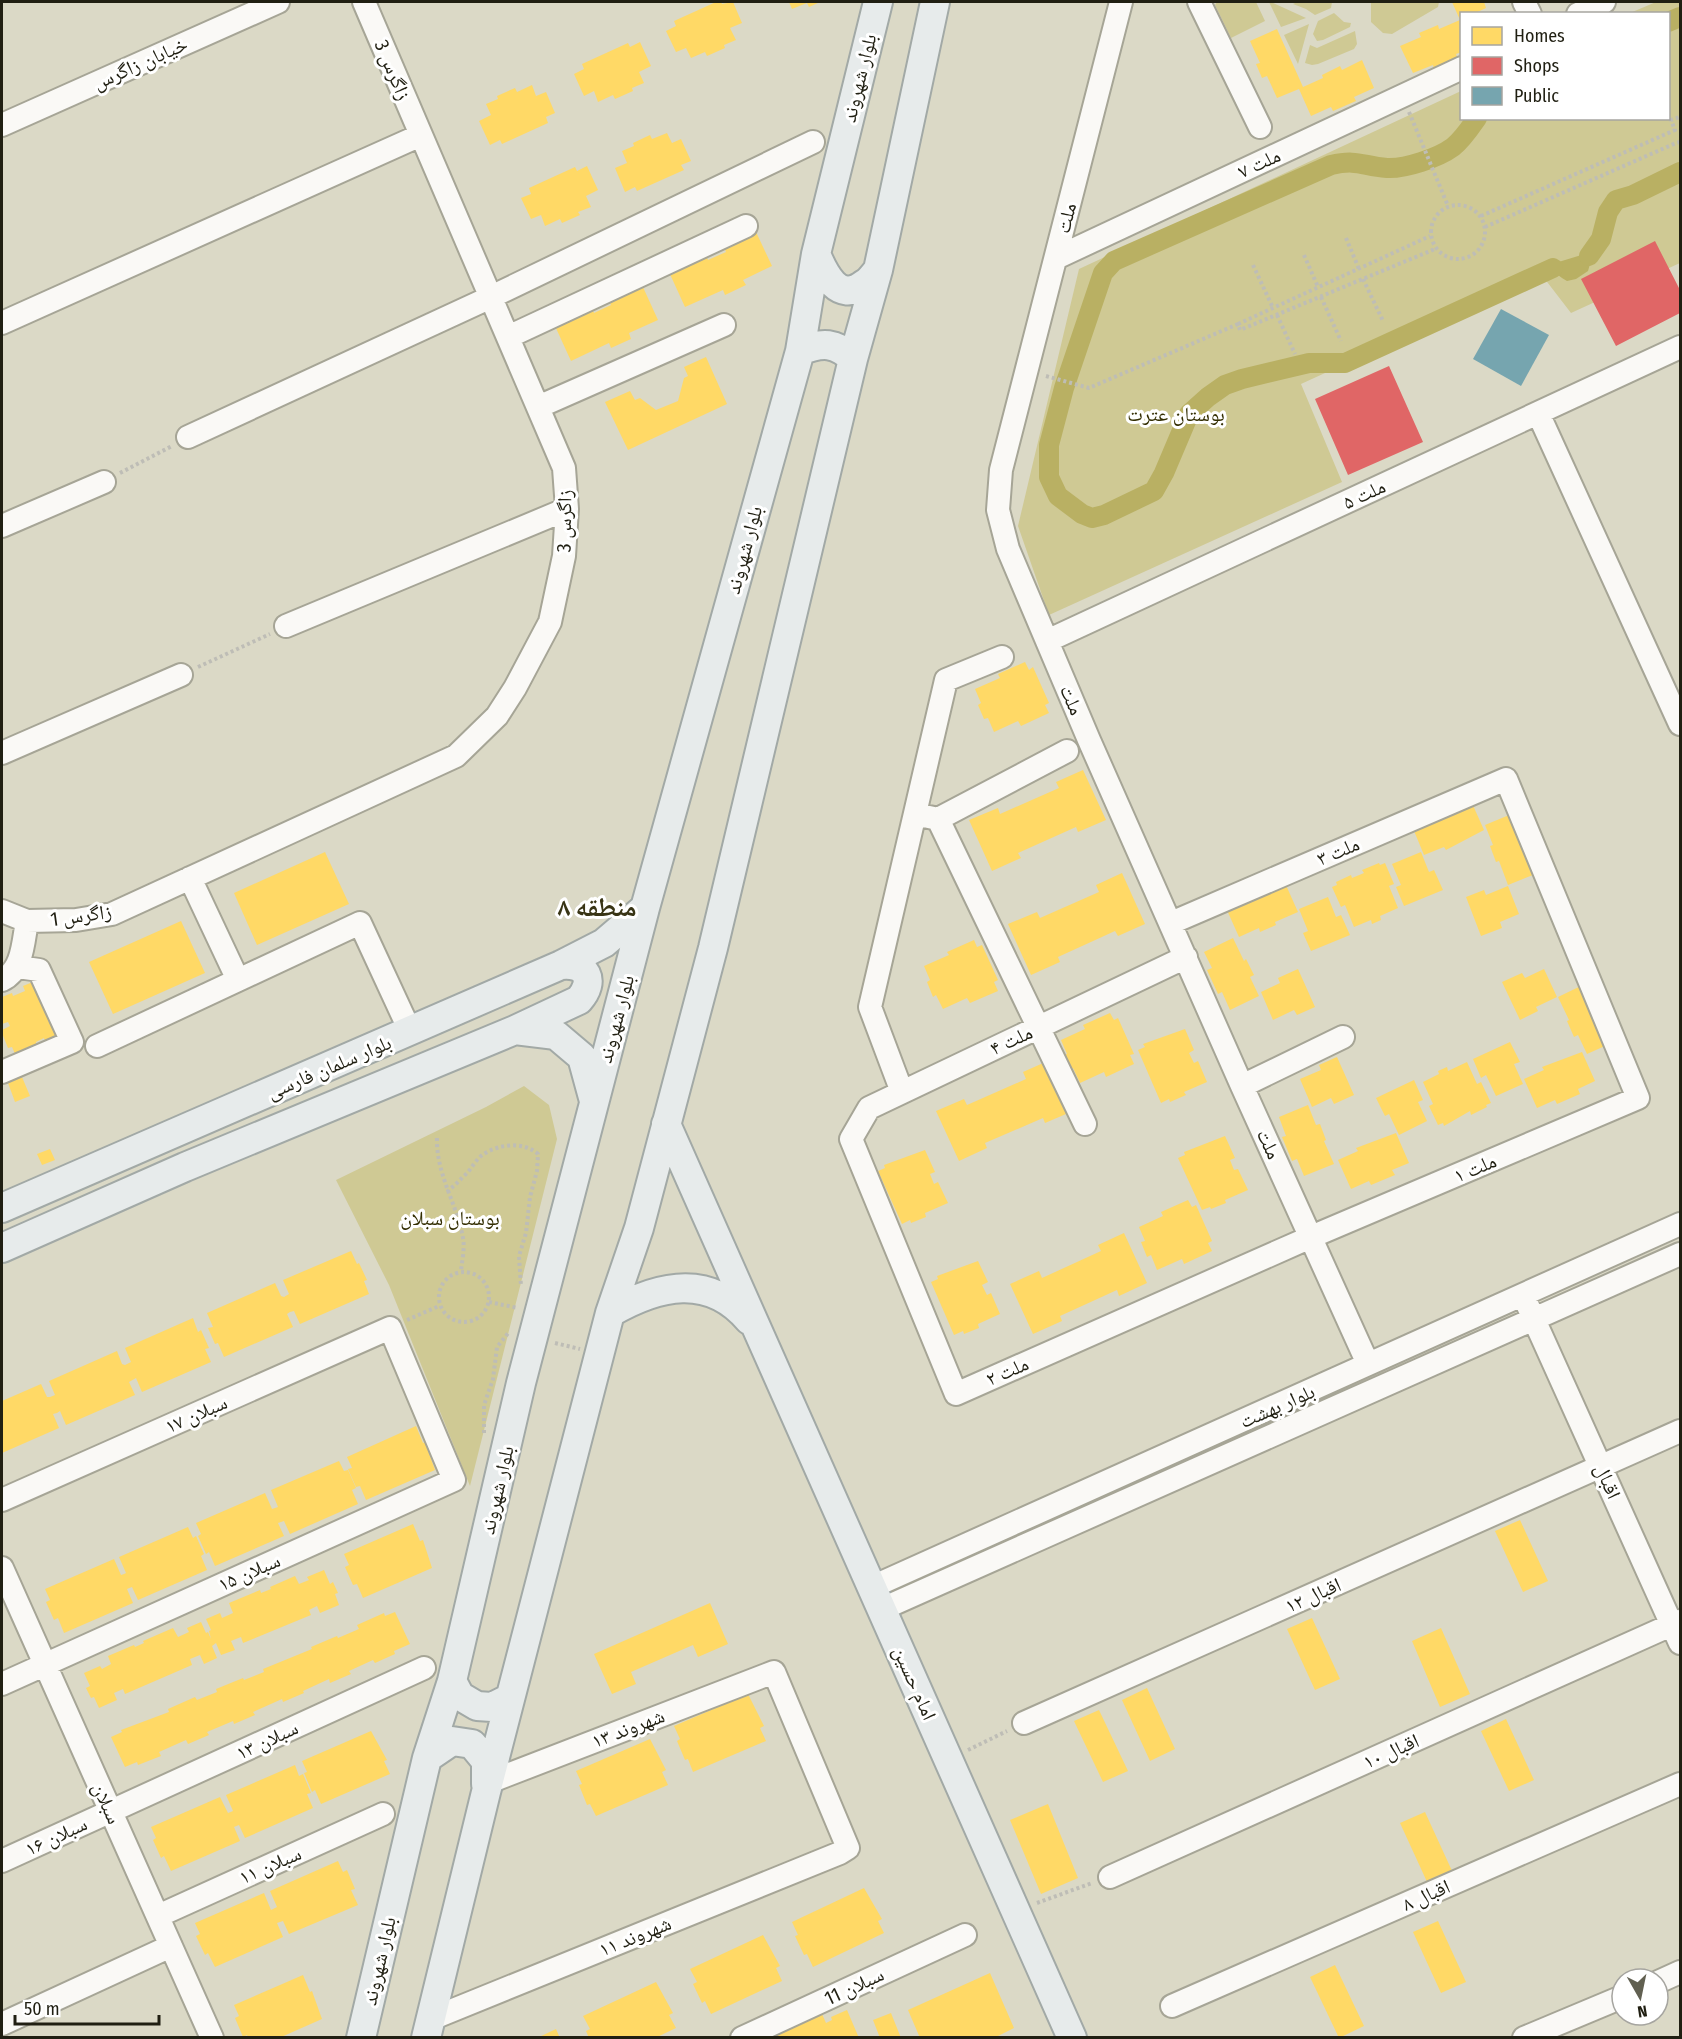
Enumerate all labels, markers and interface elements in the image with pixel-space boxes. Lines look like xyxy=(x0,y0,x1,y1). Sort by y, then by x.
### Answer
legend xyxy=(1460,12,1670,120)
text: Homes xyxy=(1514,25,1565,47)
street label: خیابان زاگرس xyxy=(89,31,191,95)
street label: بلوار شهروند xyxy=(836,31,882,125)
street label: زاگرس 3 xyxy=(370,36,416,104)
text: Shops xyxy=(1514,55,1559,77)
text: Public xyxy=(1514,85,1559,107)
street label: ملت ۷ xyxy=(1234,143,1284,183)
street label: ملت xyxy=(1051,200,1081,236)
park label: بوستان عترت xyxy=(1127,402,1225,426)
street label: ملت ۵ xyxy=(1339,474,1389,514)
street label: زاگرس 3 xyxy=(551,489,577,553)
street label: بلوار شهروند xyxy=(721,503,767,597)
street label: ملت xyxy=(1055,681,1089,719)
street label: ملت ۳ xyxy=(1313,831,1363,871)
district label: منطقه ۸ xyxy=(557,892,637,923)
street label: زاگرس 1 xyxy=(49,899,113,931)
street label: بلوار شهروند xyxy=(593,972,639,1066)
street label: ملت ۴ xyxy=(986,1020,1036,1060)
street label: بلوار سلمان فارسی xyxy=(263,1030,395,1104)
street label: ملت xyxy=(1252,1125,1286,1163)
street label: ملت ۱ xyxy=(1450,1148,1500,1188)
park label: بوستان سبلان xyxy=(400,1206,500,1230)
street label: ملت ۲ xyxy=(982,1351,1032,1391)
street label: بلوار بهشت xyxy=(1236,1379,1318,1433)
street label: سبلان ۱۷ xyxy=(161,1390,231,1438)
street label: بلوار شهروند xyxy=(475,1443,519,1537)
street label: اقبال xyxy=(1590,1460,1626,1502)
street label: سبلان ۱۵ xyxy=(214,1548,284,1596)
street label: اقبال ۱۲ xyxy=(1281,1572,1345,1618)
street label: امام حسین xyxy=(886,1642,942,1724)
street label: شهروند ۱۳ xyxy=(588,1703,668,1753)
street label: سبلان ۱۳ xyxy=(232,1715,302,1765)
street label: اقبال ۱۰ xyxy=(1359,1728,1423,1774)
street label: سبلان xyxy=(87,1779,127,1827)
street label: سبلان ۱۶ xyxy=(21,1811,91,1861)
street label: سبلان ۱۱ xyxy=(235,1841,305,1889)
street label: اقبال ۸ xyxy=(1398,1874,1454,1916)
street label: شهروند ۱۱ xyxy=(595,1911,675,1961)
street label: بلوار شهروند xyxy=(357,1914,401,2008)
street label: سبلان 11 xyxy=(820,1962,888,2010)
north arrow xyxy=(1610,1967,1670,2027)
scale bar xyxy=(15,1988,159,2026)
text: 50 m xyxy=(24,1998,60,2020)
text: N xyxy=(1636,2001,1648,2021)

